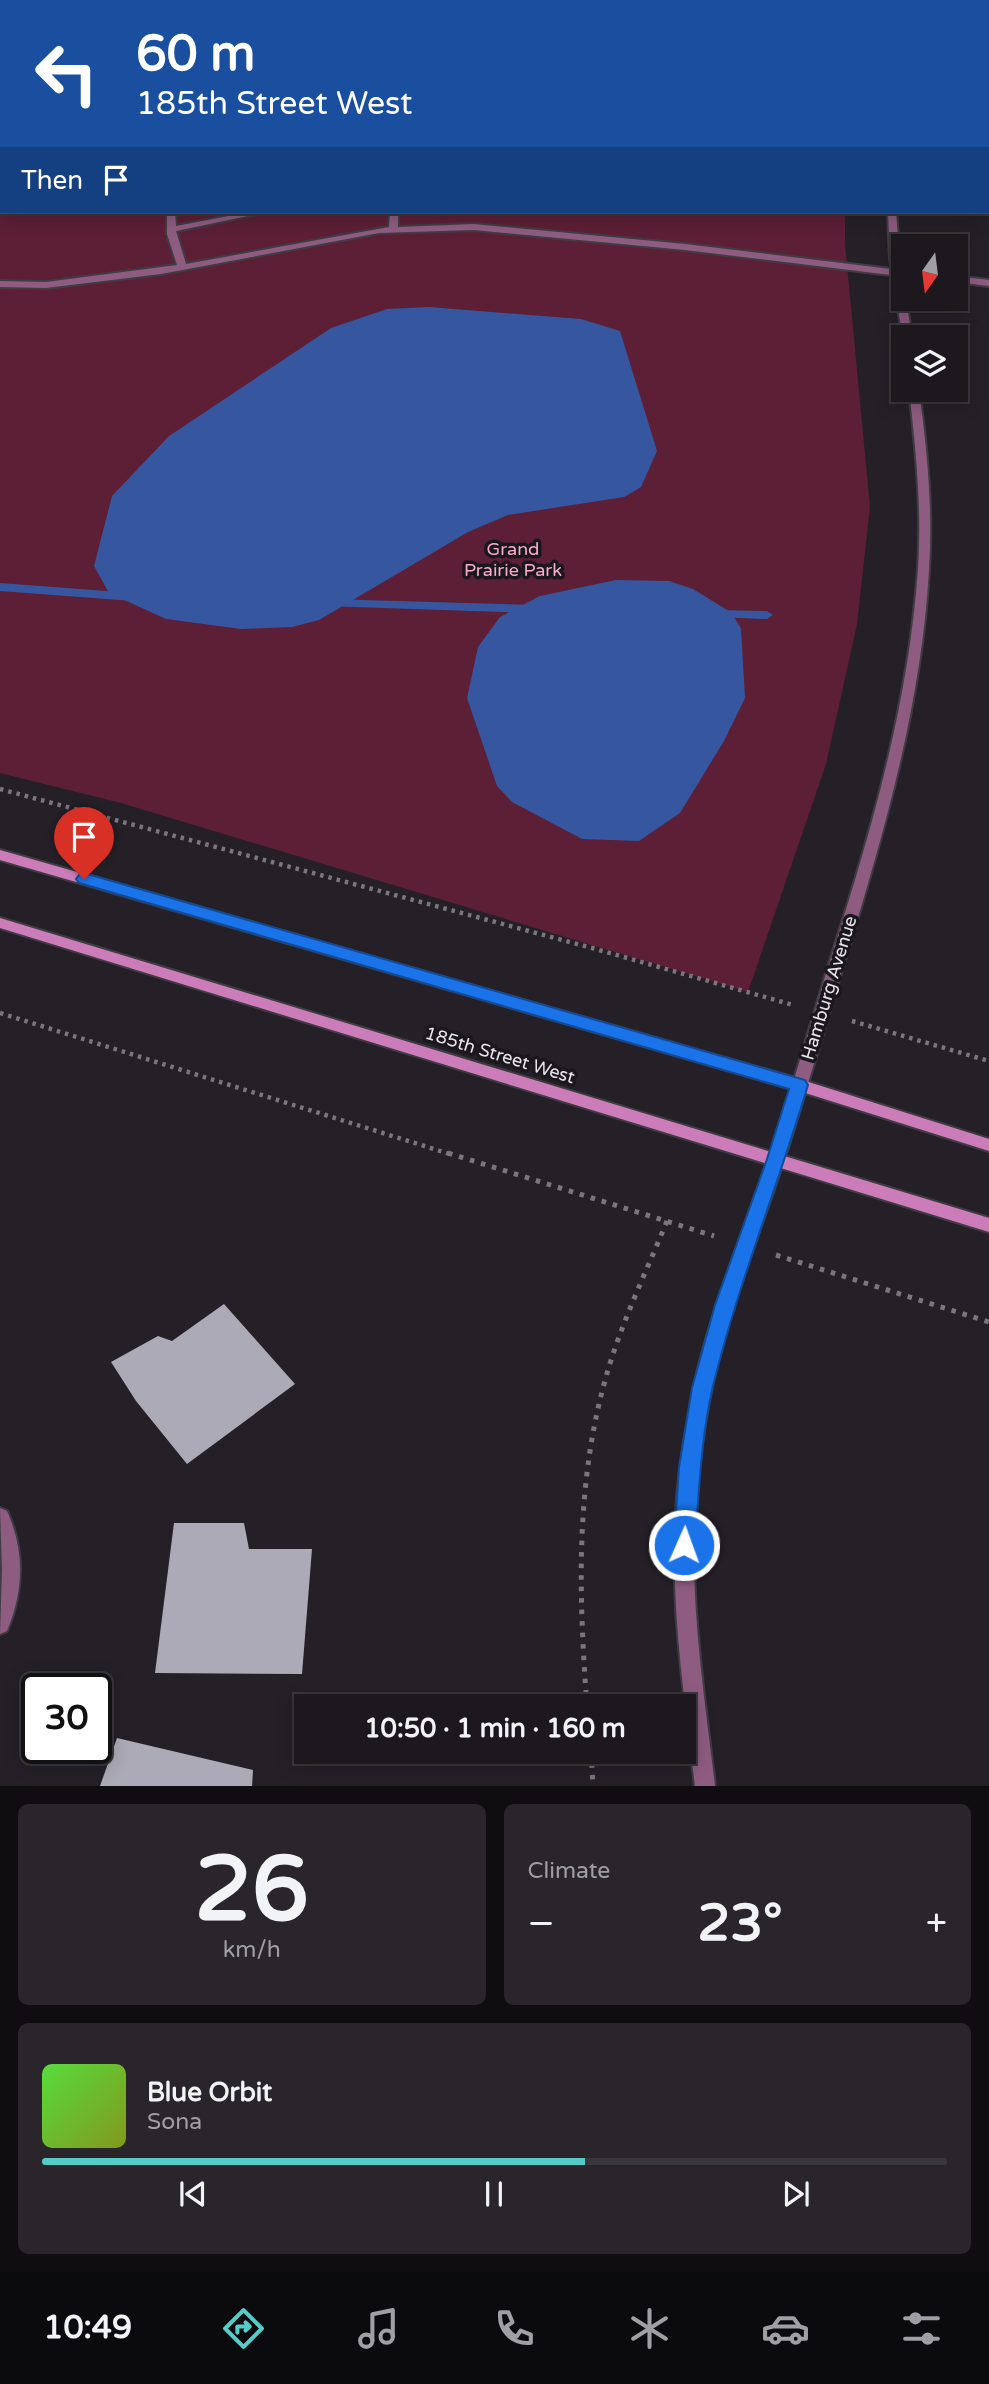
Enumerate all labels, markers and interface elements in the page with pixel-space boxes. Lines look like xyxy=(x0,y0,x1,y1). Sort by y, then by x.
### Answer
text: 60 m xyxy=(136,25,255,84)
icon: left xyxy=(21,28,112,119)
text: 185th Street West xyxy=(136,85,413,123)
icon: arrive xyxy=(97,161,135,199)
text: Then xyxy=(21,165,83,196)
north arrow xyxy=(891,234,968,312)
map controls xyxy=(891,234,968,402)
button: layers xyxy=(891,325,968,402)
park label: Grand Prairie Park xyxy=(464,538,562,581)
pin xyxy=(54,807,114,879)
icon: arrive xyxy=(65,818,103,856)
street label: Hamburg Avenue xyxy=(797,913,861,1063)
street label: 185th Street West xyxy=(422,1022,578,1088)
position arrow xyxy=(647,1508,721,1582)
speed limit sign: 30 xyxy=(21,1673,112,1764)
text: 10:50 · 1 min · 160 m xyxy=(364,1713,626,1744)
text: 26 xyxy=(195,1835,309,1945)
text: Climate xyxy=(528,1857,610,1885)
text: 23° xyxy=(698,1892,783,1955)
text: − xyxy=(528,1901,555,1947)
text: + xyxy=(926,1901,947,1947)
text: km/h xyxy=(223,1936,281,1964)
text: Blue Orbit xyxy=(147,2077,272,2108)
text: Sona xyxy=(147,2108,202,2136)
icon: previous xyxy=(174,2175,212,2213)
icon: pause xyxy=(475,2175,513,2213)
icon: next xyxy=(777,2175,815,2213)
icon: directions xyxy=(219,2304,268,2353)
icon: music xyxy=(354,2304,403,2353)
icon: phone xyxy=(490,2304,539,2353)
icon: climate xyxy=(625,2304,674,2353)
icon: car xyxy=(761,2304,810,2353)
icon: filters xyxy=(897,2304,946,2353)
text: 10:49 xyxy=(43,2309,132,2347)

